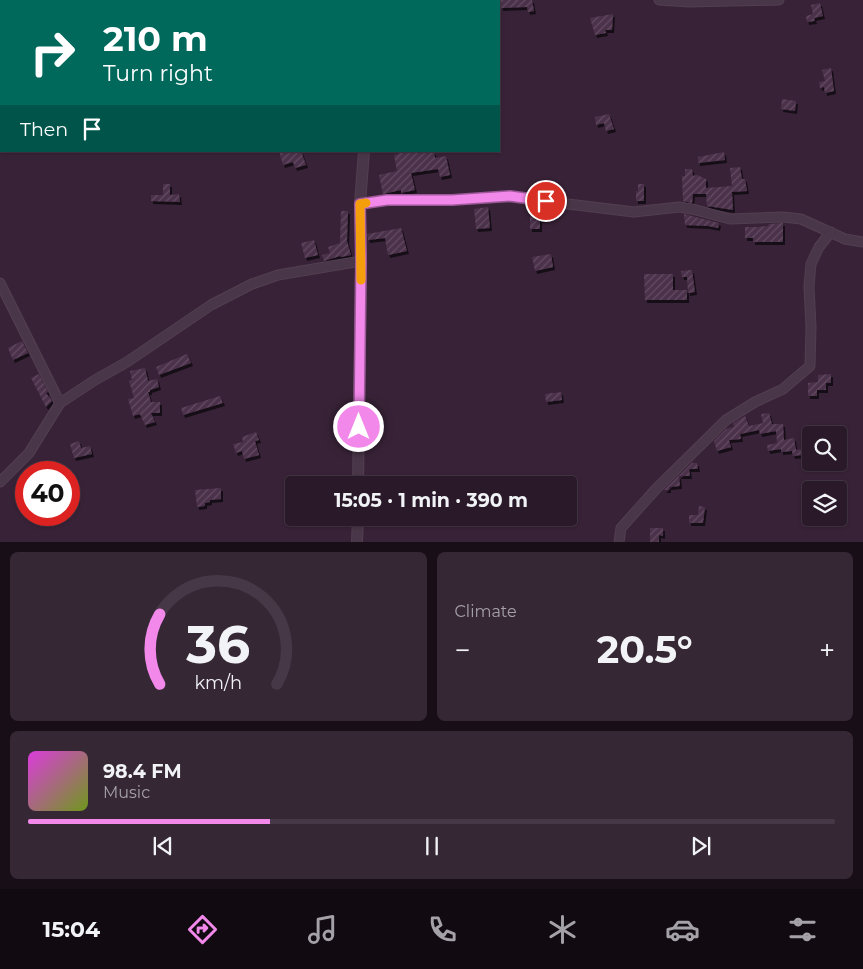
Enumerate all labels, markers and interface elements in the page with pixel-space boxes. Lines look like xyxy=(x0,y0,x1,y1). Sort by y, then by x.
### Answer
text: 210 m xyxy=(103,17,208,60)
icon: right xyxy=(20,20,85,85)
text: Turn right xyxy=(103,60,213,87)
icon: arrive xyxy=(78,115,106,143)
text: Then xyxy=(20,118,68,141)
pin xyxy=(525,180,567,222)
icon: arrive xyxy=(532,187,560,215)
position arrow xyxy=(332,400,384,452)
map controls xyxy=(802,426,847,526)
button: search xyxy=(802,426,847,471)
speed limit sign: 40 xyxy=(15,461,80,526)
button: layers xyxy=(802,481,847,526)
text: 15:05 · 1 min · 390 m xyxy=(334,489,528,512)
text: Climate xyxy=(455,602,517,621)
text: 36 xyxy=(185,613,250,676)
text: 20.5° xyxy=(597,626,693,673)
text: − xyxy=(455,633,471,667)
text: + xyxy=(819,633,835,667)
text: km/h xyxy=(194,672,242,693)
text: 98.4 FM xyxy=(103,760,182,783)
text: Music xyxy=(103,783,150,802)
icon: previous xyxy=(149,832,177,860)
icon: pause xyxy=(418,832,446,860)
icon: next xyxy=(687,832,715,860)
icon: directions xyxy=(185,912,220,947)
icon: music xyxy=(305,912,340,947)
icon: phone xyxy=(425,912,460,947)
icon: climate xyxy=(545,912,580,947)
icon: car xyxy=(665,912,700,947)
icon: filters xyxy=(785,912,820,947)
text: 15:04 xyxy=(43,916,100,943)

